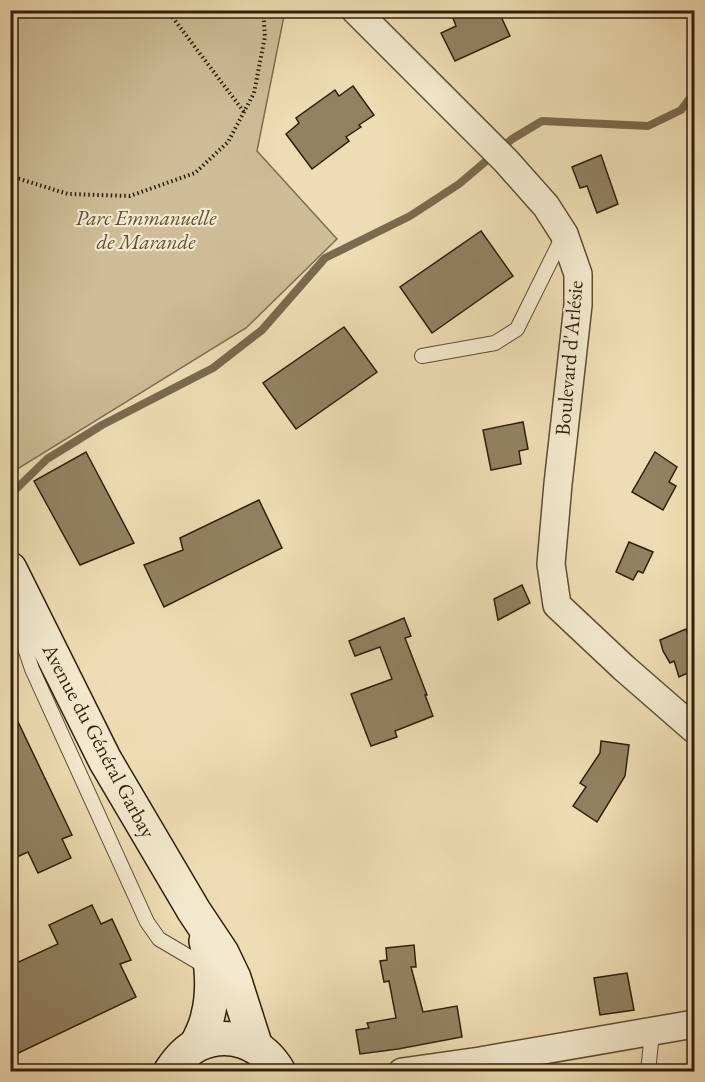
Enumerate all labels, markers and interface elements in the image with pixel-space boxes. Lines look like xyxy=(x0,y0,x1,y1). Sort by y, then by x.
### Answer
park label: Parc Emmanuelle de Marande xyxy=(75,204,217,255)
street label: Boulevard d'Arlésie xyxy=(548,279,589,437)
street label: Avenue du Général Garbay xyxy=(36,638,162,843)

